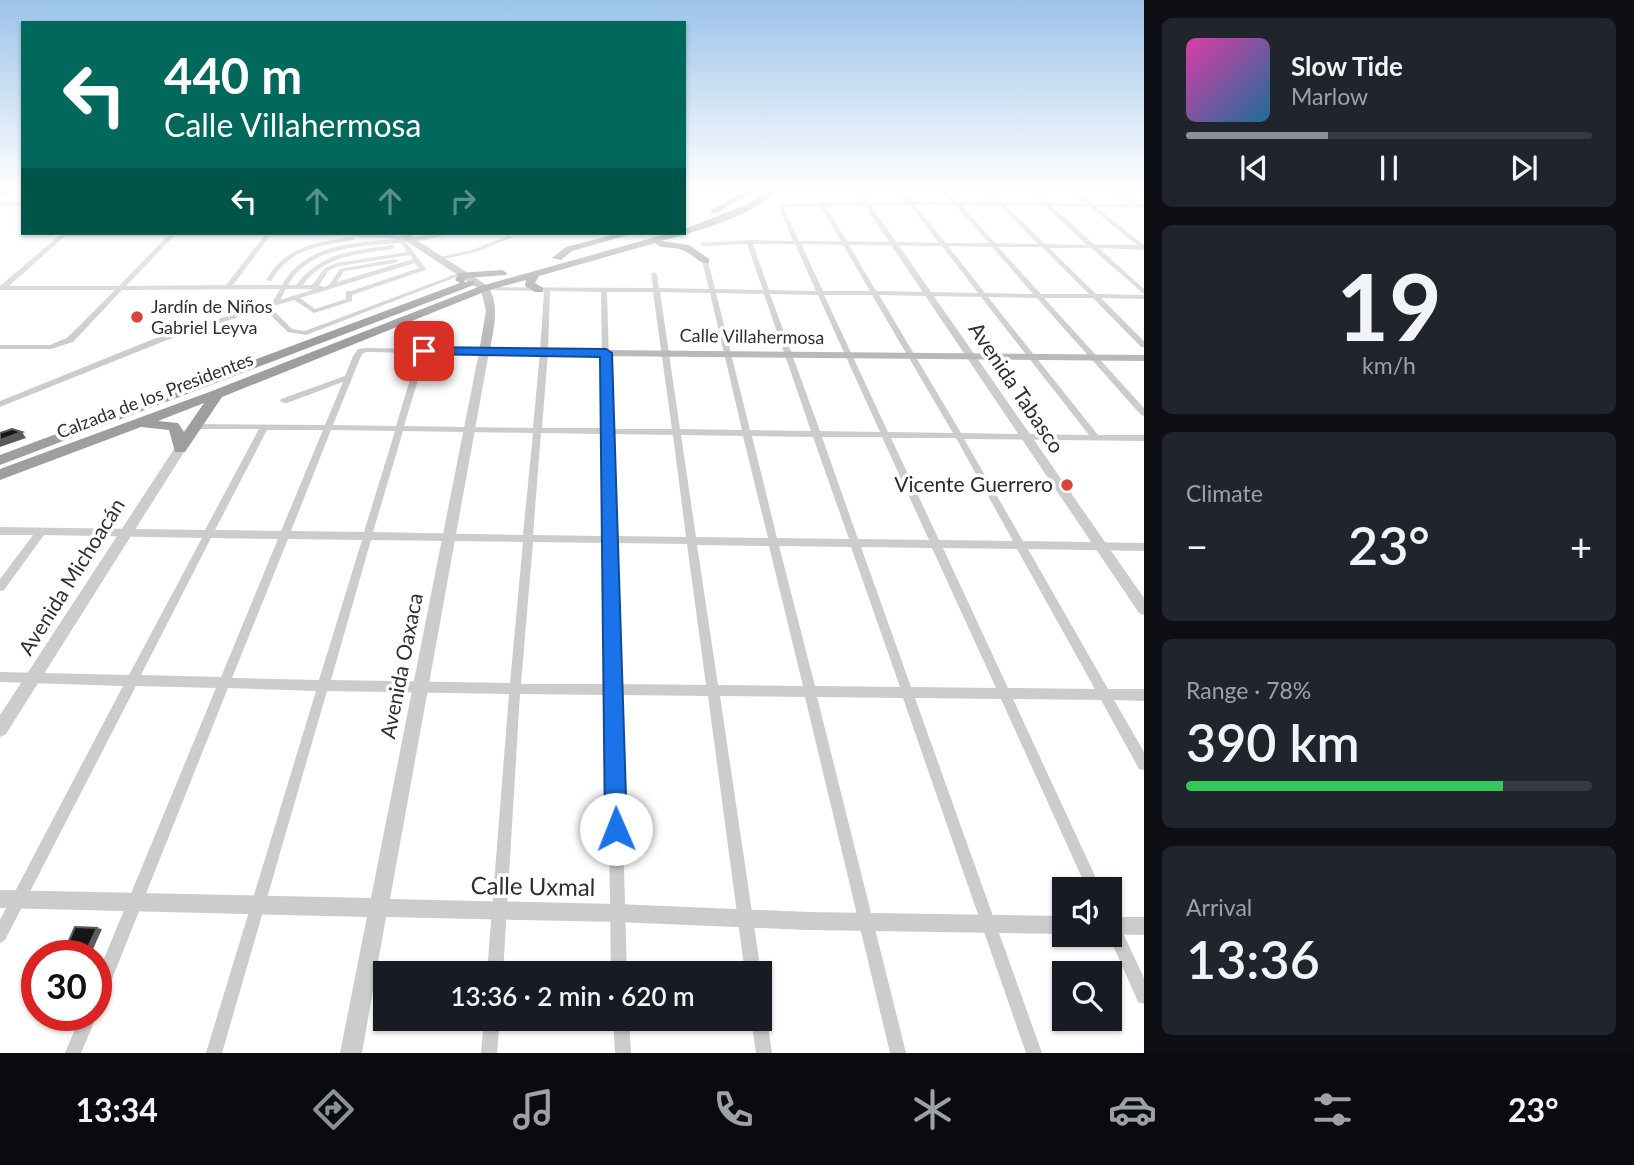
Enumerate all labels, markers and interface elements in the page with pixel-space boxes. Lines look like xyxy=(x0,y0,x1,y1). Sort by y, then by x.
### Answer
text: 440 m xyxy=(164,46,302,104)
icon: left xyxy=(49,49,140,140)
text: Slow Tide xyxy=(1291,50,1403,82)
text: Marlow xyxy=(1291,82,1368,110)
text: Calle Villahermosa xyxy=(164,105,421,144)
icon: previous xyxy=(1235,149,1273,187)
icon: pause xyxy=(1370,149,1408,187)
icon: next xyxy=(1505,149,1543,187)
icon: left xyxy=(225,182,263,220)
icon: ahead xyxy=(298,182,336,220)
icon: ahead xyxy=(371,182,409,220)
icon: right xyxy=(444,182,482,220)
text: 19 xyxy=(1336,251,1442,360)
place label: Jardín de Niños Gabriel Leyva xyxy=(151,295,273,338)
marker: Jardín de Niños Gabriel Leyva xyxy=(129,309,145,325)
street label: Avenida Tabasco xyxy=(964,317,1070,457)
pin xyxy=(394,321,454,381)
street label: Calle Villahermosa xyxy=(679,324,825,348)
icon: arrive xyxy=(405,332,443,370)
street label: Calzada de los Presidentes xyxy=(53,347,256,443)
text: km/h xyxy=(1362,351,1416,379)
place label: Vicente Guerrero xyxy=(894,471,1053,496)
marker: Vicente Guerrero xyxy=(1059,477,1075,493)
text: Climate xyxy=(1186,479,1263,507)
street label: Avenida Michoacán xyxy=(12,493,129,659)
text: 23° xyxy=(1348,514,1430,576)
text: − xyxy=(1186,523,1208,569)
text: + xyxy=(1570,523,1592,569)
street label: Avenida Oaxaca xyxy=(374,591,427,741)
text: Range · 78% xyxy=(1186,676,1311,704)
text: 390 km xyxy=(1186,711,1360,773)
position arrow xyxy=(579,792,653,866)
street label: Calle Uxmal xyxy=(470,870,596,901)
map controls xyxy=(1052,877,1122,1031)
button: sound xyxy=(1052,877,1122,947)
text: Arrival xyxy=(1186,893,1252,921)
text: 13:36 xyxy=(1186,928,1320,990)
speed limit sign: 30 xyxy=(21,940,112,1031)
button: search xyxy=(1052,961,1122,1031)
text: 13:36 · 2 min · 620 m xyxy=(450,980,695,1012)
icon: directions xyxy=(309,1085,358,1134)
icon: music xyxy=(509,1085,558,1134)
icon: phone xyxy=(709,1085,758,1134)
icon: climate xyxy=(908,1085,957,1134)
icon: car xyxy=(1108,1085,1157,1134)
icon: filters xyxy=(1308,1085,1357,1134)
text: 13:34 xyxy=(75,1090,158,1129)
text: 23° xyxy=(1508,1090,1558,1129)

